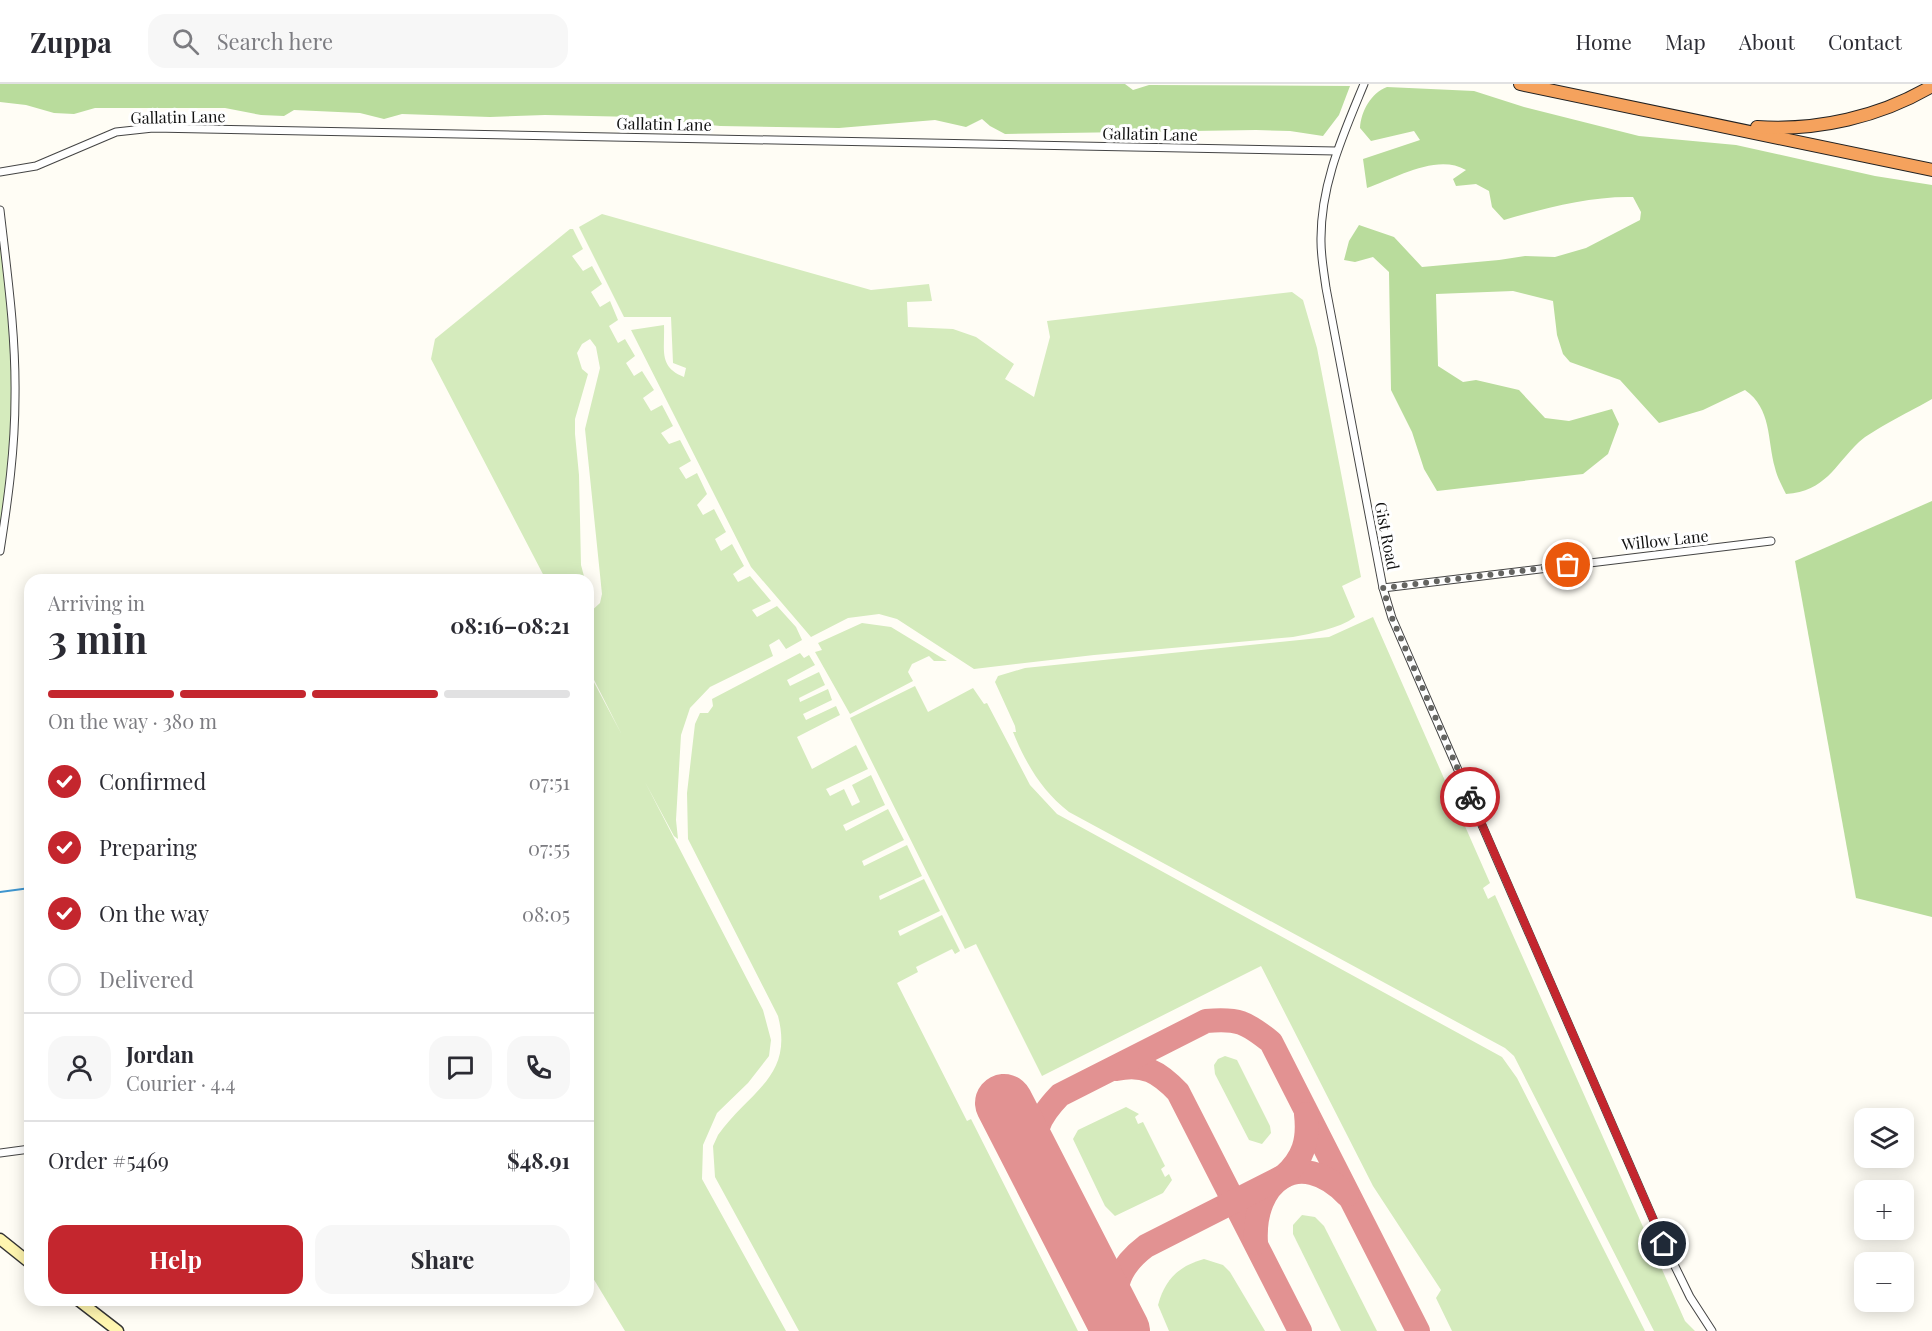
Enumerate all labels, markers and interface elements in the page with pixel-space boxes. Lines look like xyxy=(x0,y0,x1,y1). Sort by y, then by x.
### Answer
search box xyxy=(148,14,568,68)
text: Zuppa xyxy=(30,23,112,60)
icon: search xyxy=(169,25,202,58)
text: Search here xyxy=(217,26,333,56)
text: Home xyxy=(1576,27,1632,55)
text: Map xyxy=(1665,27,1706,55)
text: About xyxy=(1739,27,1795,55)
text: Contact xyxy=(1828,27,1902,55)
street label: Gallatin Lane xyxy=(130,105,226,128)
street label: Gallatin Lane xyxy=(616,112,712,135)
street label: Gallatin Lane xyxy=(1102,122,1198,145)
street label: Gist Road xyxy=(1371,500,1404,572)
street label: Willow Lane xyxy=(1619,524,1709,555)
pin xyxy=(1542,539,1593,590)
icon: bag xyxy=(1551,548,1584,581)
text: Arriving in xyxy=(48,589,145,616)
text: 08:16–08:21 xyxy=(450,610,570,640)
text: 3 min xyxy=(48,612,147,664)
text: On the way · 380 m xyxy=(48,707,217,734)
icon: check xyxy=(48,765,81,798)
text: Confirmed xyxy=(99,766,206,796)
courier xyxy=(1440,767,1500,827)
text: 07:51 xyxy=(529,768,570,795)
icon: bike xyxy=(1454,781,1487,814)
icon: check xyxy=(48,831,81,864)
text: Preparing xyxy=(99,832,197,862)
text: 07:55 xyxy=(528,834,570,861)
icon: check xyxy=(48,897,81,930)
text: On the way xyxy=(99,898,209,928)
text: 08:05 xyxy=(522,900,570,927)
text: Delivered xyxy=(99,964,194,994)
button: person xyxy=(48,1036,111,1099)
button: chat xyxy=(429,1036,492,1099)
button: phone xyxy=(507,1036,570,1099)
text: Jordan xyxy=(126,1039,194,1069)
text: Courier · 4.4 xyxy=(126,1069,235,1096)
map controls xyxy=(1854,1108,1914,1312)
button: layers xyxy=(1854,1108,1914,1168)
text: Order #5469 xyxy=(48,1145,169,1175)
text: $48.91 xyxy=(507,1145,570,1175)
button: + xyxy=(1854,1180,1914,1240)
pin xyxy=(1638,1218,1689,1269)
button: Help xyxy=(48,1225,303,1294)
button: Share xyxy=(315,1225,570,1294)
icon: home xyxy=(1647,1227,1680,1260)
button: − xyxy=(1854,1252,1914,1312)

